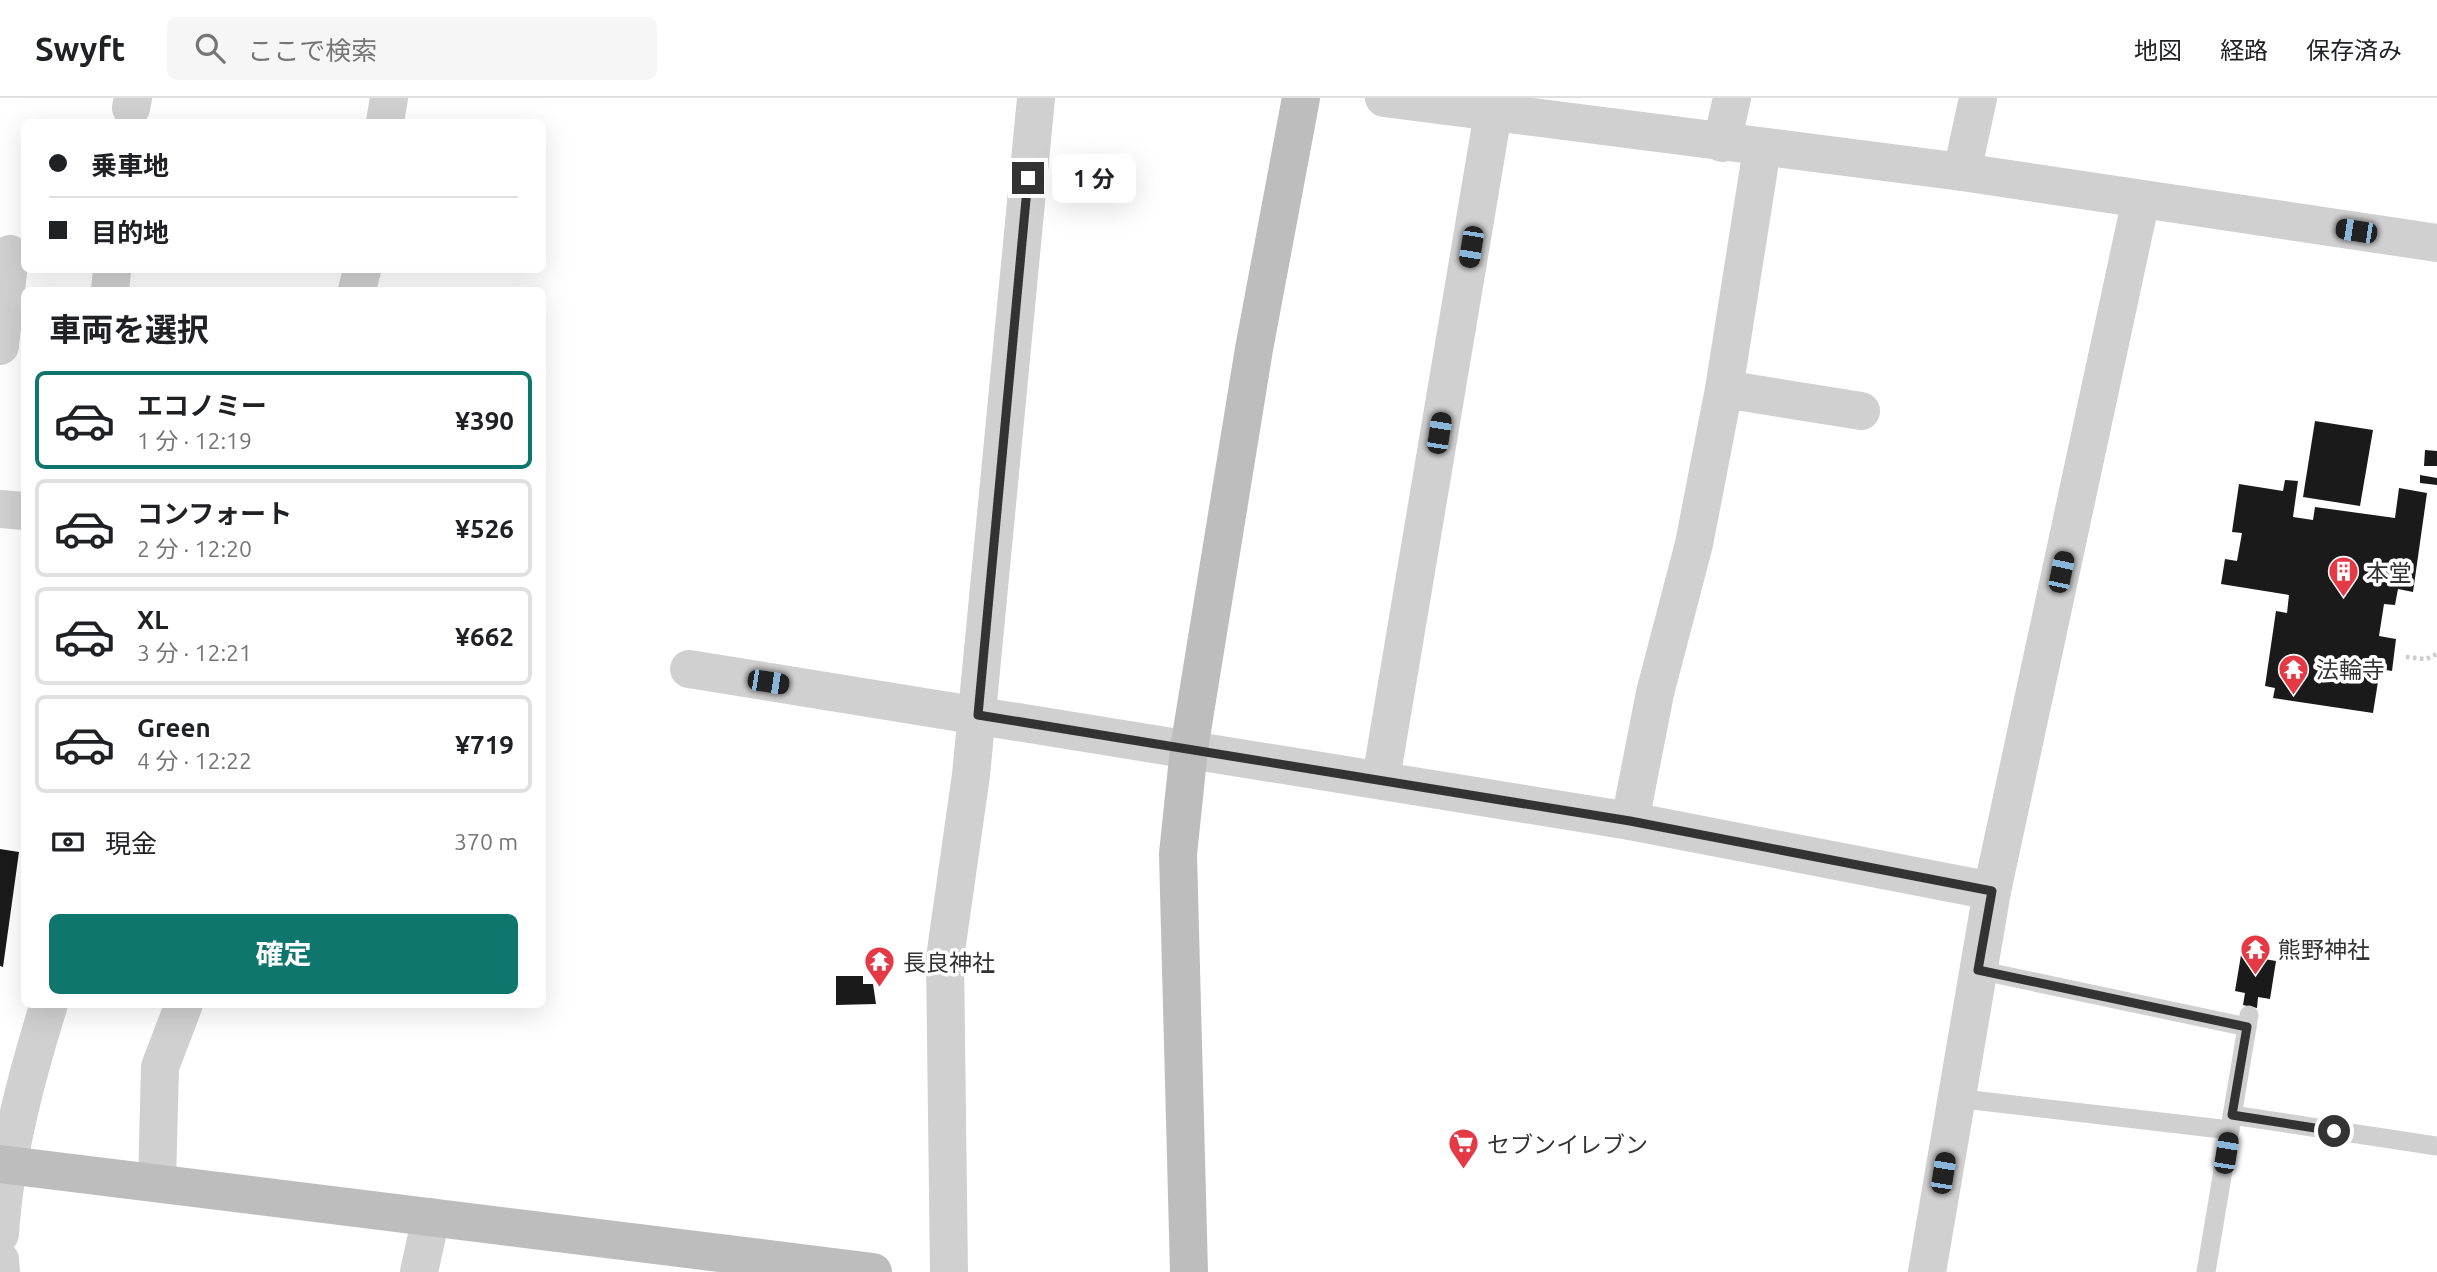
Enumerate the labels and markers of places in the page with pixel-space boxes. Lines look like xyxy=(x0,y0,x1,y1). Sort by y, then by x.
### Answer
building icon: 本堂 xyxy=(2326,555,2360,599)
place label: 本堂 xyxy=(2366,560,2412,585)
temple icon: 法輪寺 xyxy=(2276,652,2310,696)
place label: 法輪寺 xyxy=(2316,657,2385,682)
temple icon: 熊野神社 xyxy=(2238,932,2272,976)
place label: 熊野神社 xyxy=(2278,937,2370,962)
temple icon: 長良神社 xyxy=(863,945,897,989)
place label: 長良神社 xyxy=(903,950,995,975)
supermarket icon: セブンイレブン xyxy=(1447,1127,1481,1171)
place label: セブンイレブン xyxy=(1487,1132,1648,1157)

